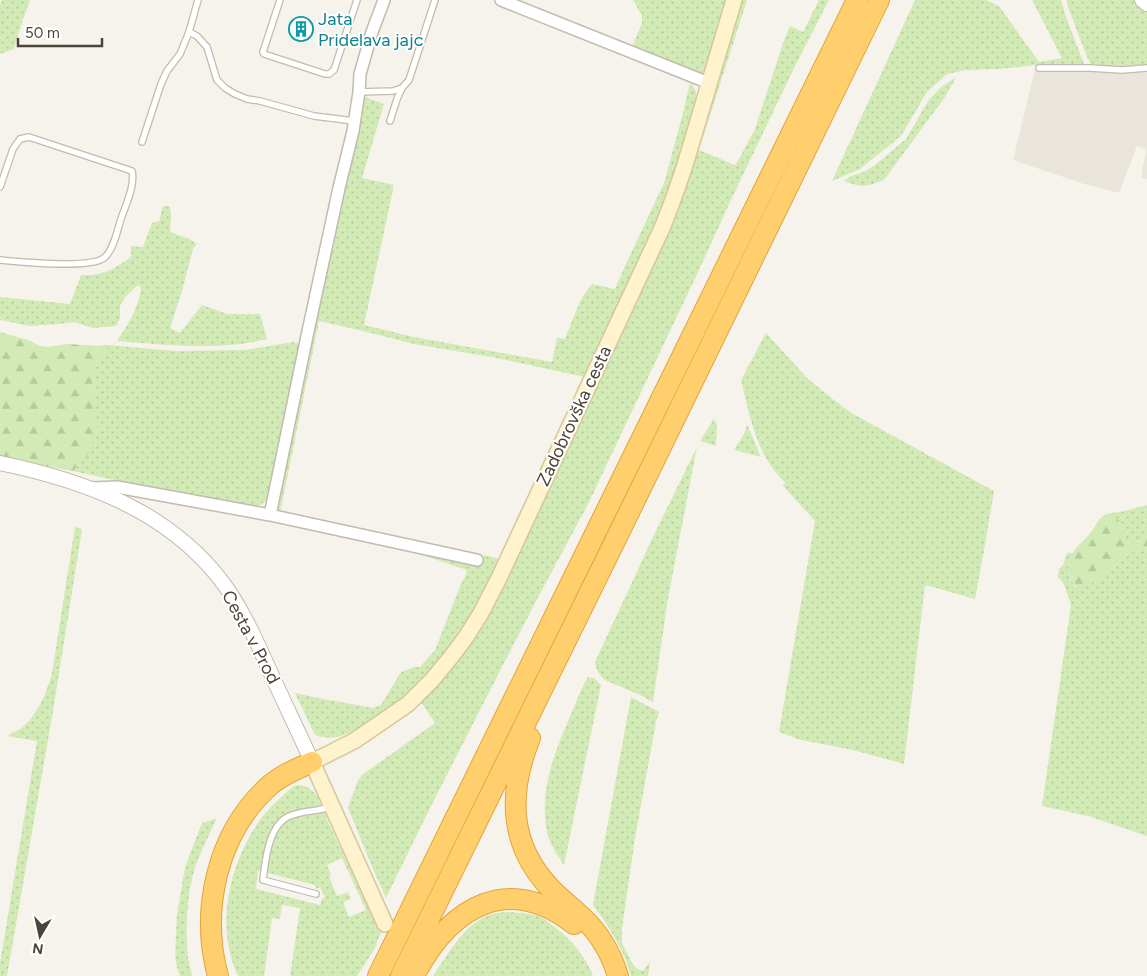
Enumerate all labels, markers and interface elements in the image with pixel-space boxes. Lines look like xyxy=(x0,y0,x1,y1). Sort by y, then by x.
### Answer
place label: Jata Pridelava jajc xyxy=(318,8,424,51)
scale bar xyxy=(18,15,101,47)
building icon: Jata Pridelava jajc xyxy=(288,16,314,42)
text: 50 m xyxy=(25,24,60,42)
street label: Zadobrovška cesta xyxy=(532,342,616,490)
street label: Cesta v Prod xyxy=(217,586,285,688)
north arrow xyxy=(15,911,65,961)
text: N xyxy=(31,939,45,958)

